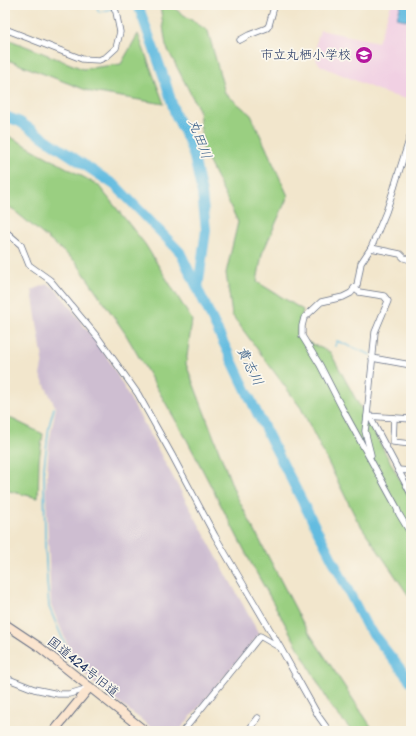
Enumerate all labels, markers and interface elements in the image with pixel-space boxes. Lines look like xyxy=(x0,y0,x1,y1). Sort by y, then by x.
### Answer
school or university icon: 市立丸栖小学校 xyxy=(354,45,374,65)
place label: 市立丸栖小学校 xyxy=(260,47,351,63)
water label: 丸田川 xyxy=(185,116,215,162)
water label: 貴志川 xyxy=(233,343,267,389)
street label: 国道424号旧道 xyxy=(44,633,122,701)

